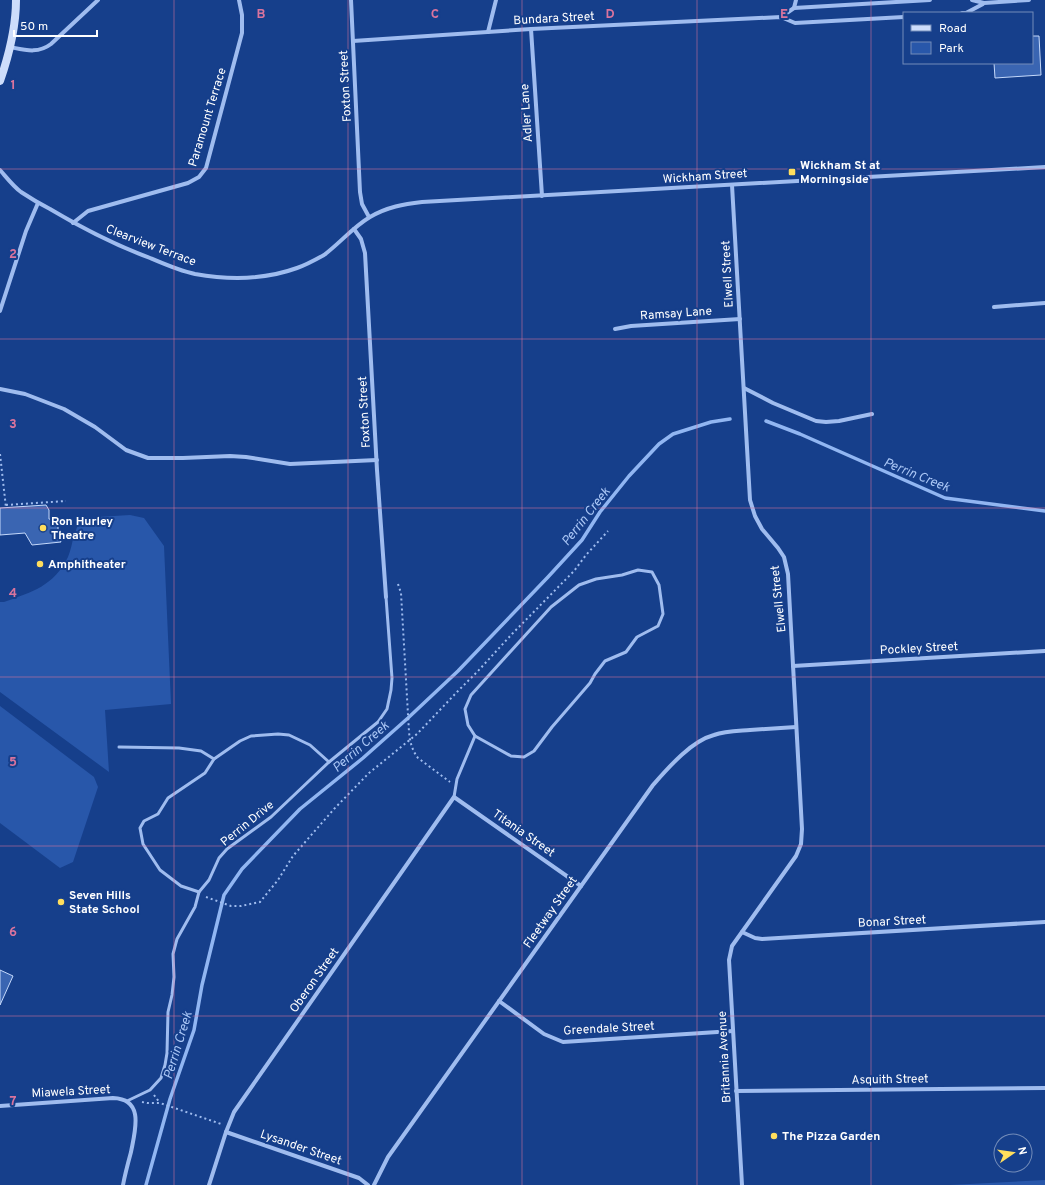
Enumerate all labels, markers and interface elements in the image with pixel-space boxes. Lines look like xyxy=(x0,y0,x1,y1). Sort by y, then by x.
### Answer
text: B xyxy=(257,7,266,23)
text: C xyxy=(431,7,439,23)
text: D xyxy=(605,7,615,23)
text: E xyxy=(780,7,788,23)
street label: Bundara Street xyxy=(513,9,595,29)
scale bar xyxy=(14,12,97,38)
legend xyxy=(903,12,1033,64)
text: 50 m xyxy=(20,19,48,35)
text: Road xyxy=(939,21,967,37)
text: Park xyxy=(939,41,964,57)
street label: Foxton Street xyxy=(336,50,356,122)
street label: Paramount Terrace xyxy=(185,66,231,169)
text: 1 xyxy=(10,78,16,94)
street label: Adler Lane xyxy=(517,83,537,143)
place label: Wickham St at Morningside xyxy=(800,158,881,188)
street label: Wickham Street xyxy=(662,166,748,188)
marker: Wickham St at Morningside xyxy=(787,167,797,177)
street label: Clearview Terrace xyxy=(103,221,198,271)
street label: Elwell Street xyxy=(718,240,738,308)
text: 2 xyxy=(9,247,17,263)
street label: Ramsay Lane xyxy=(640,304,713,324)
street label: Foxton Street xyxy=(355,376,375,448)
text: 3 xyxy=(9,417,17,433)
water label: Perrin Creek xyxy=(881,455,952,497)
water label: Perrin Creek xyxy=(559,484,615,550)
place label: Ron Hurley Theatre xyxy=(51,514,113,544)
marker: Ron Hurley Theatre xyxy=(38,523,48,533)
place label: Amphitheater xyxy=(48,557,126,573)
marker: Amphitheater xyxy=(35,559,45,569)
street label: Elwell Street xyxy=(768,565,790,633)
text: 4 xyxy=(9,586,17,602)
street label: Pockley Street xyxy=(879,639,959,659)
water label: Perrin Creek xyxy=(330,718,393,776)
text: 5 xyxy=(9,755,17,771)
street label: Perrin Drive xyxy=(218,797,278,850)
street label: Titania Street xyxy=(489,806,558,861)
street label: Fleetway Street xyxy=(520,874,582,952)
place label: Seven Hills State School xyxy=(69,888,140,918)
marker: Seven Hills State School xyxy=(56,897,66,907)
street label: Bonar Street xyxy=(857,912,927,932)
text: 6 xyxy=(9,925,17,941)
street label: Oberon Street xyxy=(287,945,343,1016)
water label: Perrin Creek xyxy=(161,1009,197,1081)
street label: Britannia Avenue xyxy=(715,1011,735,1103)
street label: Greendale Street xyxy=(563,1019,655,1039)
street label: Asquith Street xyxy=(851,1071,929,1089)
street label: Miawela Street xyxy=(31,1082,111,1102)
text: 7 xyxy=(10,1094,17,1110)
street label: Lysander Street xyxy=(258,1127,344,1169)
place label: The Pizza Garden xyxy=(782,1129,880,1145)
marker: The Pizza Garden xyxy=(769,1131,779,1141)
north arrow xyxy=(993,1133,1033,1173)
text: N xyxy=(1014,1146,1029,1156)

